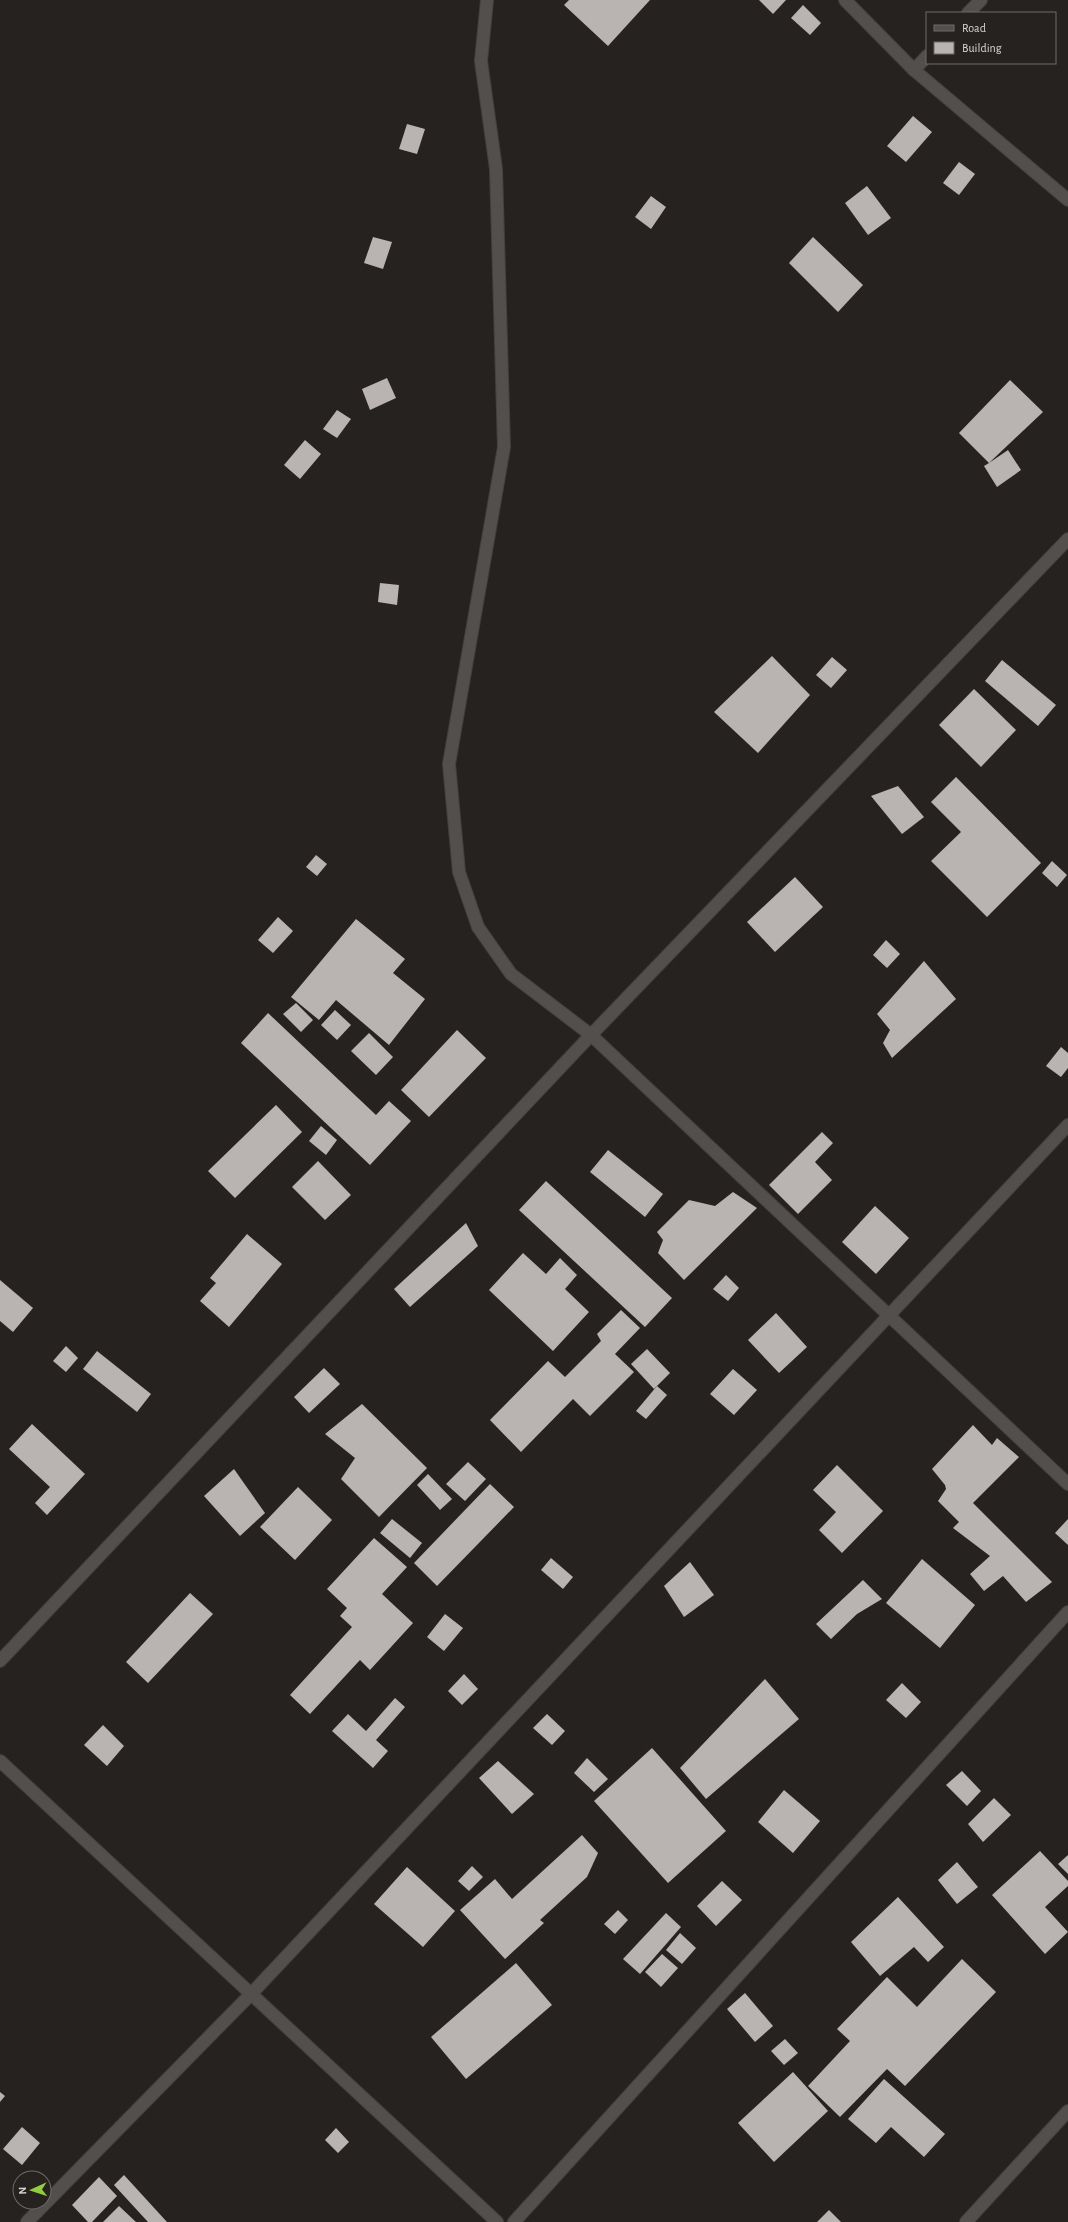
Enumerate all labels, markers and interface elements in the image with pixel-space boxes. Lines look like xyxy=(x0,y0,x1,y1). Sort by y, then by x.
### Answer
legend xyxy=(926,12,1056,64)
text: Road xyxy=(962,22,986,34)
text: Building xyxy=(962,42,1002,54)
north arrow xyxy=(12,2170,52,2210)
text: N xyxy=(17,2186,28,2195)

